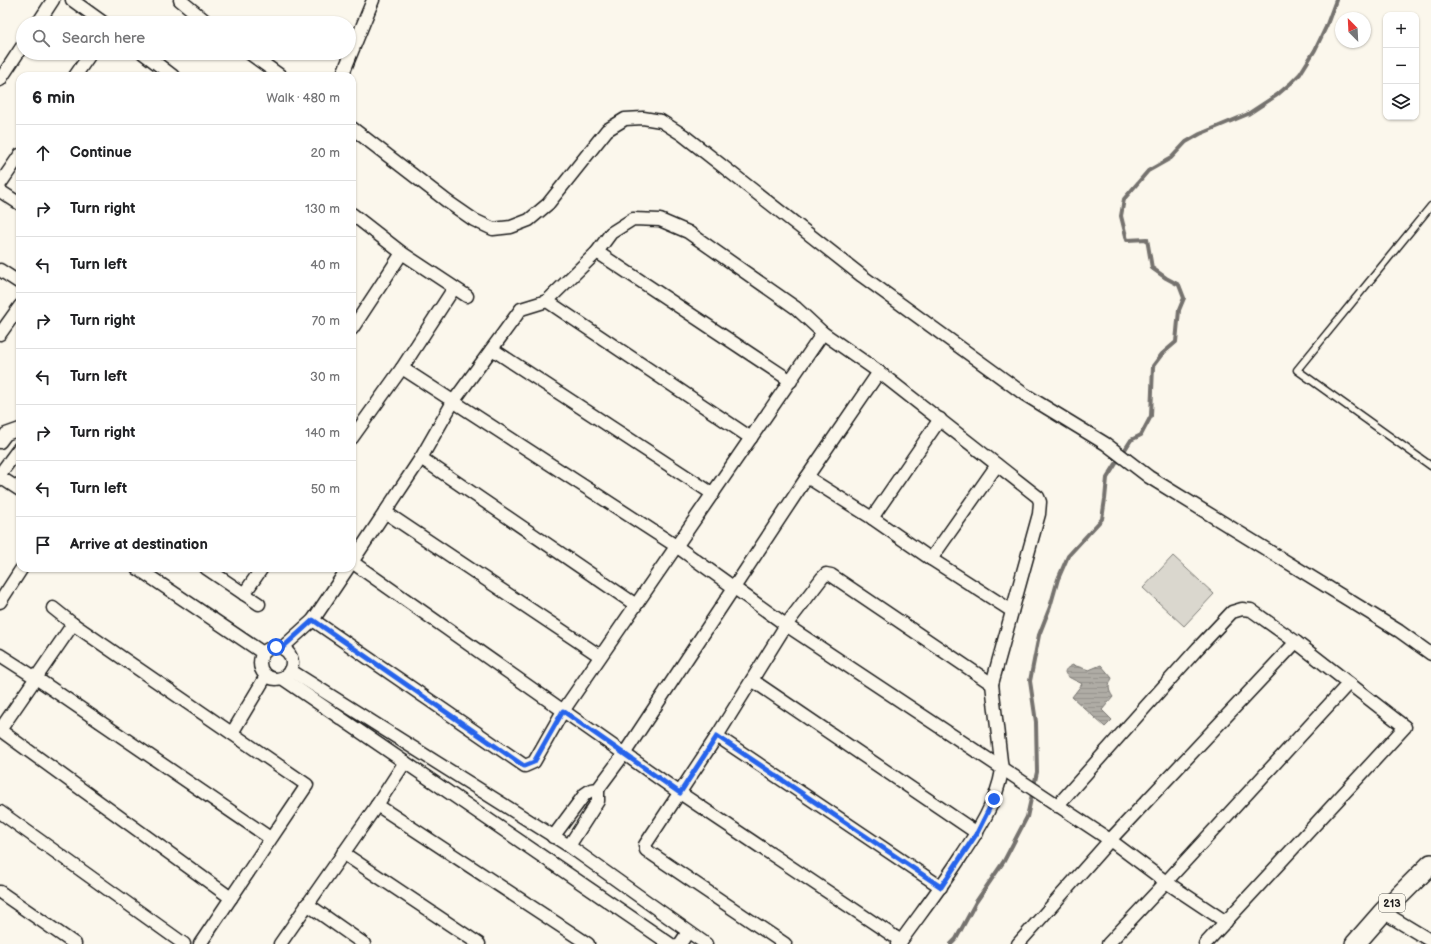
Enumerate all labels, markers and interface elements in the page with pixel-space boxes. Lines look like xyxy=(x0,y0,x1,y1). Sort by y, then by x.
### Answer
north arrow xyxy=(1335,12,1371,48)
map controls xyxy=(1383,12,1419,120)
button: + xyxy=(1383,12,1419,48)
search box xyxy=(16,16,356,60)
icon: search xyxy=(30,27,52,49)
text: Search here xyxy=(62,29,145,48)
button: − xyxy=(1383,48,1419,84)
button: layers xyxy=(1383,84,1419,120)
text: 6 min xyxy=(32,88,75,108)
text: Walk · 480 m xyxy=(266,90,340,106)
icon: ahead xyxy=(32,142,54,164)
text: Continue xyxy=(70,143,132,162)
text: 20 m xyxy=(310,145,340,161)
icon: right xyxy=(32,198,54,220)
text: Turn right xyxy=(70,199,135,218)
text: 130 m xyxy=(305,201,340,217)
icon: left xyxy=(32,254,54,276)
text: Turn left xyxy=(70,255,127,274)
text: 40 m xyxy=(310,257,340,273)
icon: right xyxy=(32,310,54,332)
text: Turn right xyxy=(70,311,135,330)
text: 70 m xyxy=(312,313,340,329)
icon: left xyxy=(32,366,54,388)
text: Turn left xyxy=(70,367,127,386)
text: 30 m xyxy=(310,369,340,385)
icon: right xyxy=(32,422,54,444)
text: Turn right xyxy=(70,423,135,442)
text: 140 m xyxy=(305,425,340,441)
icon: left xyxy=(32,478,54,500)
text: Turn left xyxy=(70,479,127,498)
text: 50 m xyxy=(311,481,340,497)
icon: arrive xyxy=(32,534,54,556)
text: Arrive at destination xyxy=(70,535,208,554)
route start xyxy=(267,638,285,656)
route end xyxy=(985,790,1003,808)
road number: 213 xyxy=(1379,894,1405,912)

